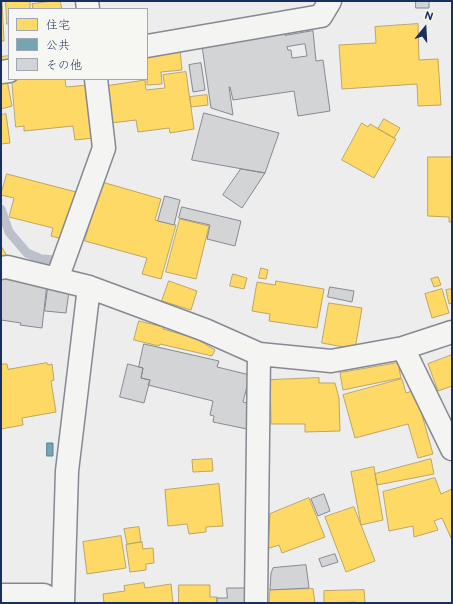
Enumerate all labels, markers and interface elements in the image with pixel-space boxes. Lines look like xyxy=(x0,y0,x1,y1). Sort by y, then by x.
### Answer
legend xyxy=(8,8,148,80)
north arrow xyxy=(405,8,445,48)
text: N xyxy=(423,9,435,24)
text: 住宅 xyxy=(46,18,70,33)
text: 公共 xyxy=(46,38,70,53)
text: その他 xyxy=(46,58,82,73)

